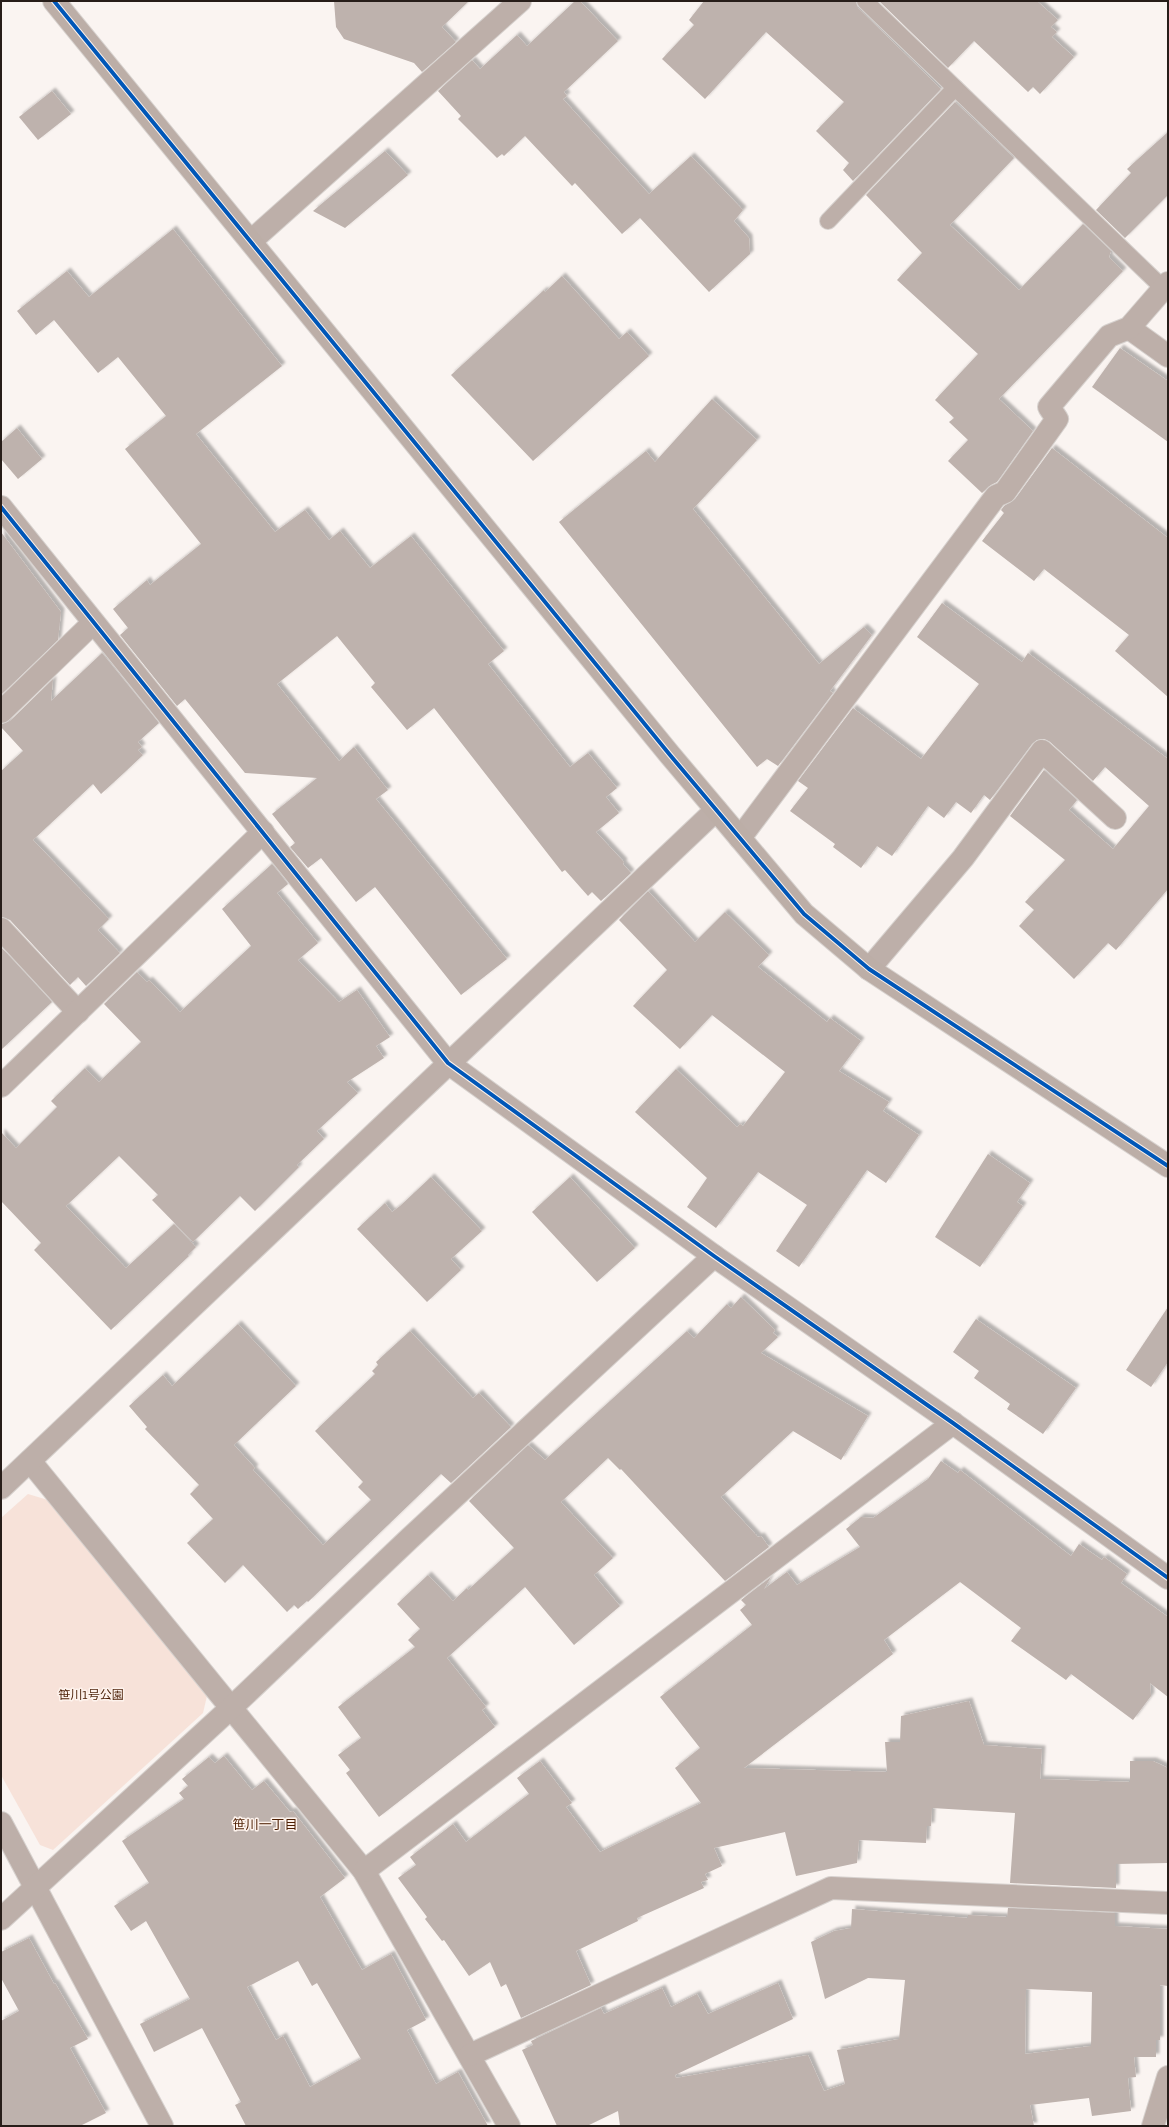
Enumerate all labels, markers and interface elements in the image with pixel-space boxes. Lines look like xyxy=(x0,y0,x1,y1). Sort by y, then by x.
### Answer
park label: 笹川1号公園 xyxy=(58,1688,124,1702)
district label: 笹川一丁目 xyxy=(232,1817,298,1832)

